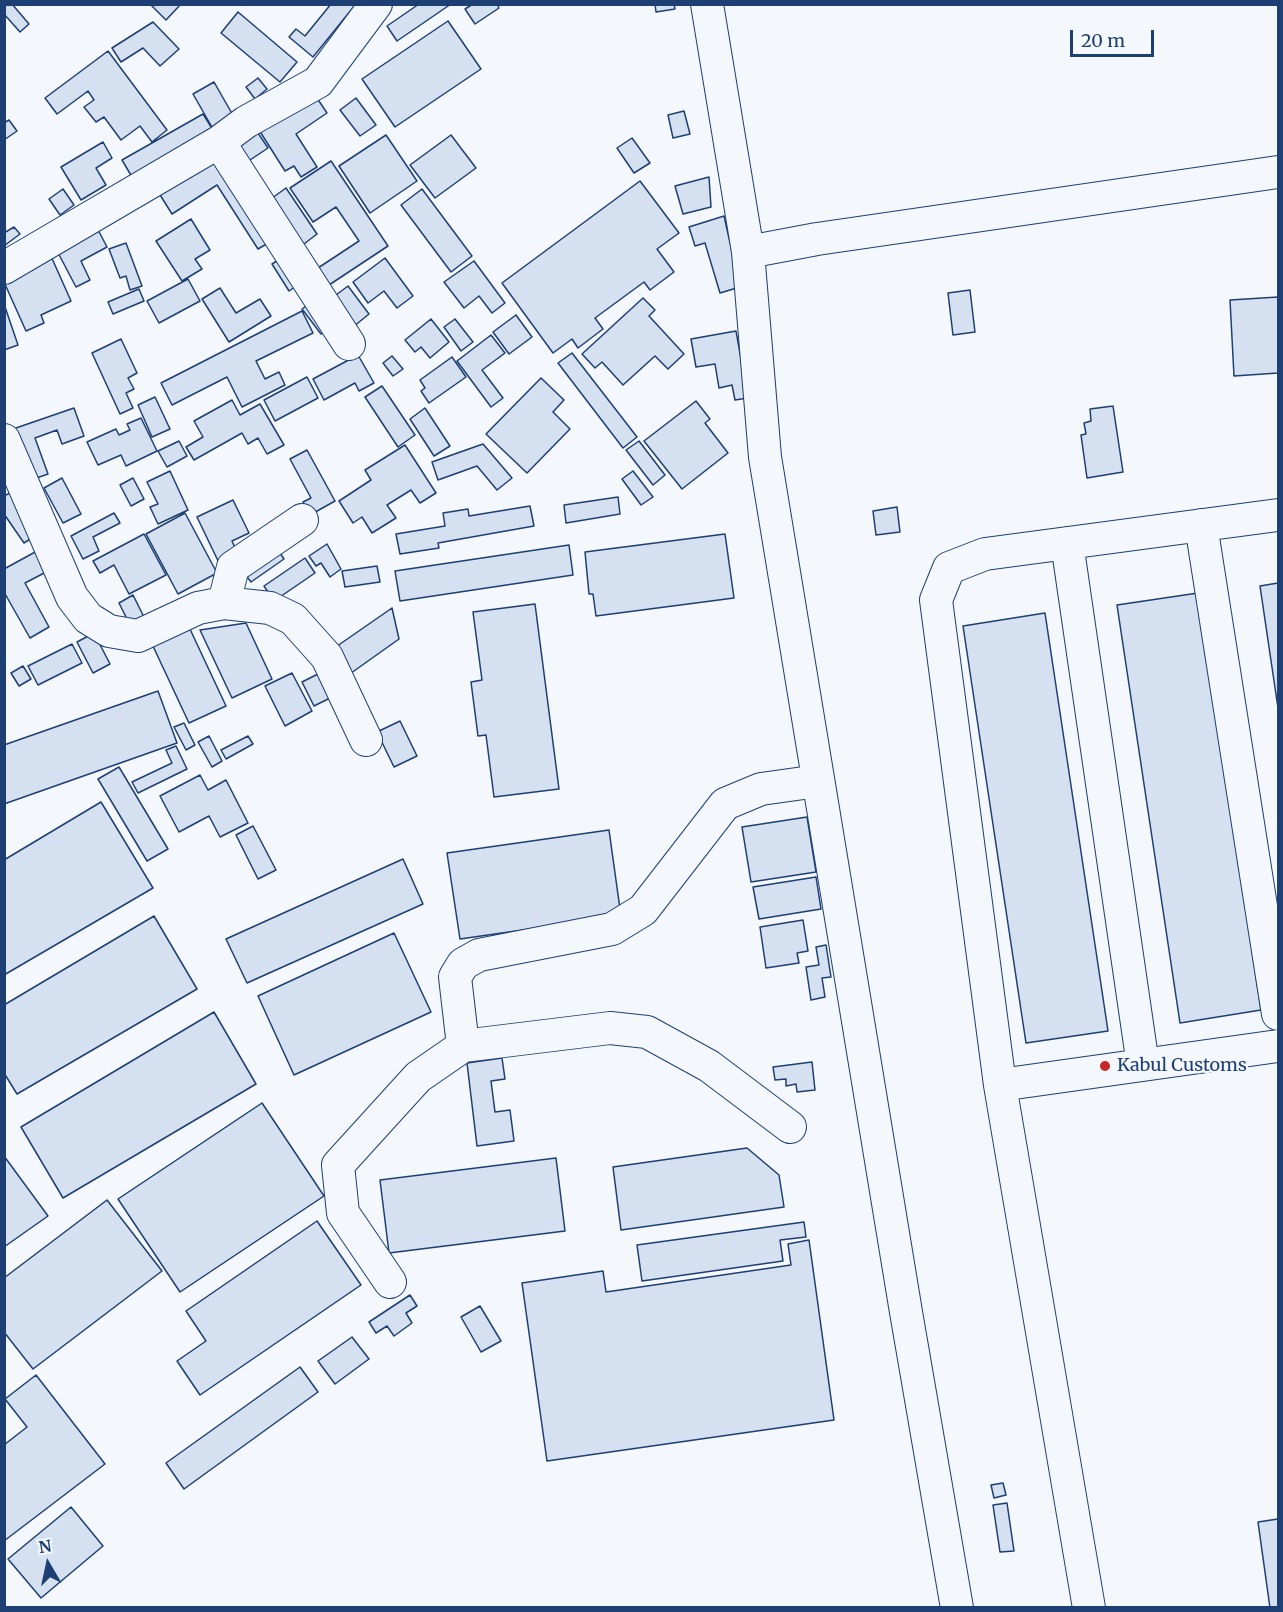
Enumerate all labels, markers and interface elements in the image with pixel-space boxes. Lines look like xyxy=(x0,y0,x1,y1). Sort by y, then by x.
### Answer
scale bar xyxy=(1073,18,1157,56)
text: 20 m xyxy=(1081,29,1125,52)
place label: Kabul Customs xyxy=(1117,1055,1247,1077)
marker: Kabul Customs xyxy=(1098,1059,1112,1073)
north arrow xyxy=(18,1534,78,1594)
text: N xyxy=(37,1535,53,1557)

